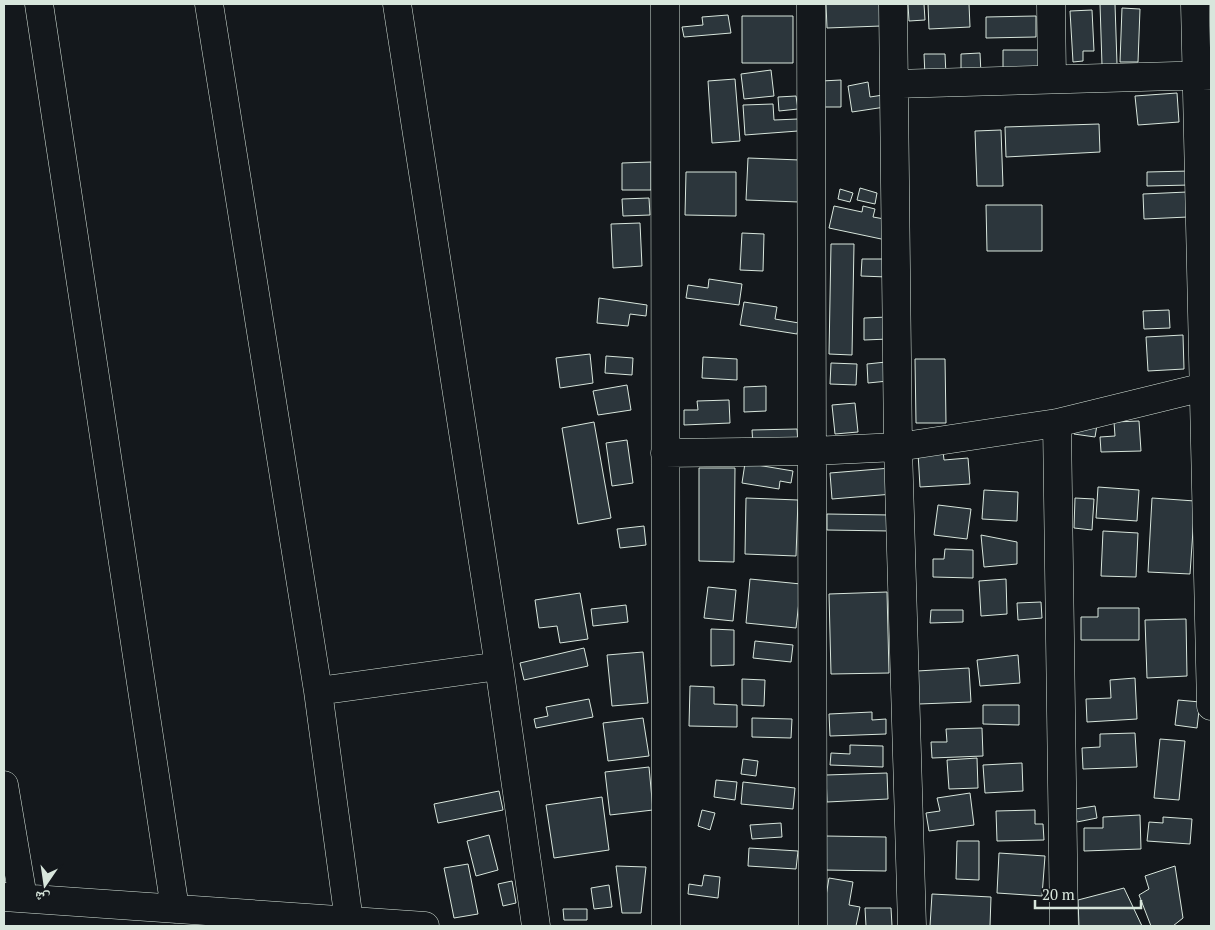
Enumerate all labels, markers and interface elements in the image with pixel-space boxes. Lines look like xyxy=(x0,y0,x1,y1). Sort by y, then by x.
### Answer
north arrow xyxy=(20,860,70,910)
scale bar xyxy=(1035,878,1141,910)
text: 20 m xyxy=(1042,884,1075,904)
text: ش xyxy=(32,887,51,909)

